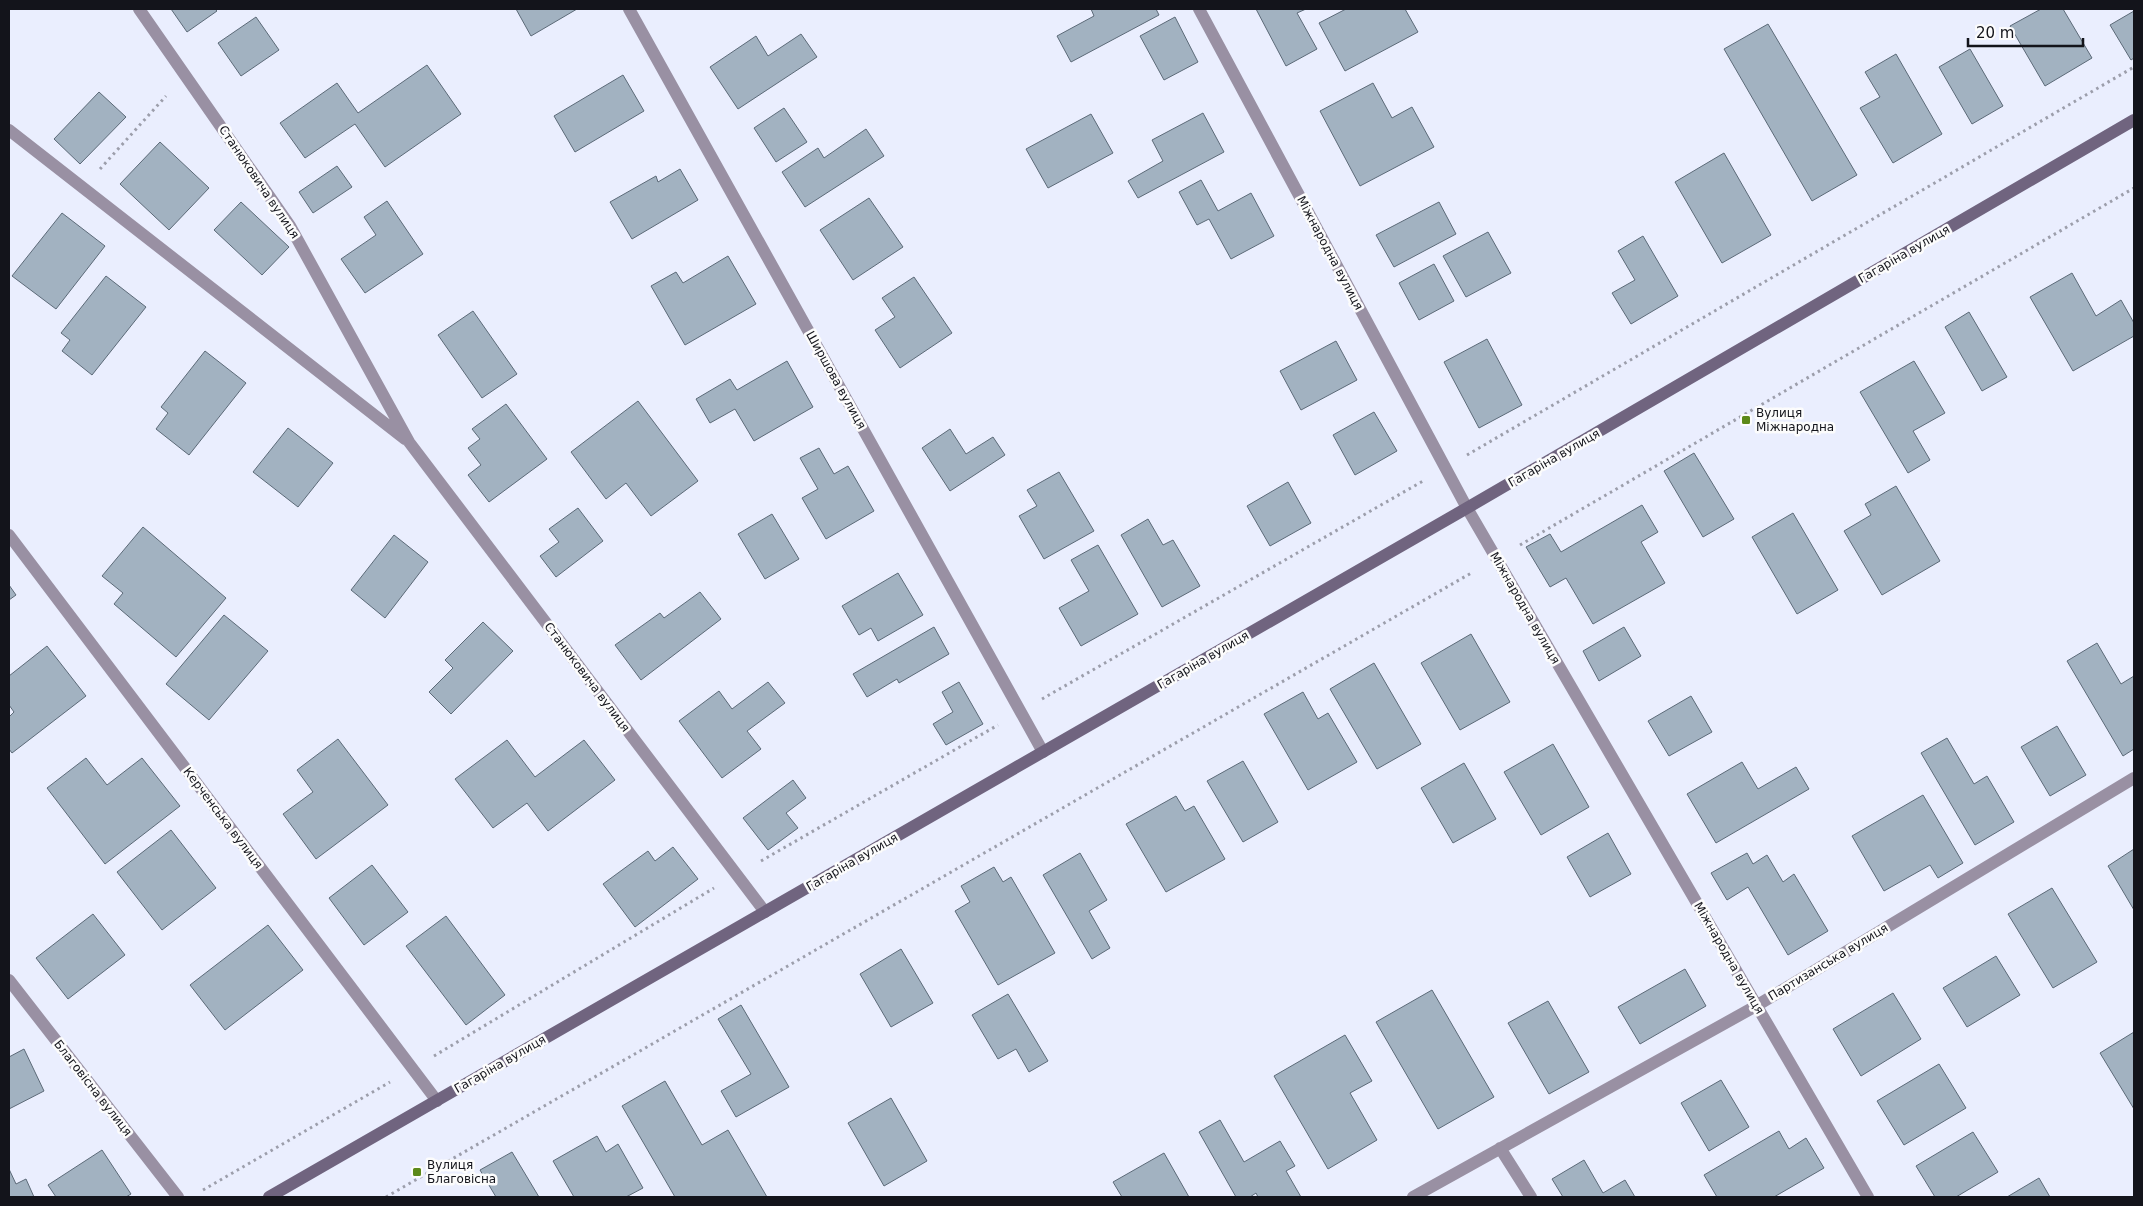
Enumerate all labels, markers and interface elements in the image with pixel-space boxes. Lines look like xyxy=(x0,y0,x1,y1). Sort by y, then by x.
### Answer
scale bar xyxy=(1968,15,2083,47)
text: 20 m xyxy=(1976,24,2014,42)
street label: Станюковича вулиця xyxy=(216,123,302,241)
street label: Міжнародна вулиця xyxy=(1294,194,1366,312)
street label: Гагаріна вулиця xyxy=(1856,222,1952,286)
street label: Ширшова вулиця xyxy=(803,329,869,431)
place label: Вулиця Міжнародна xyxy=(1756,406,1834,434)
marker: Вулиця Міжнародна xyxy=(1740,414,1752,426)
street label: Гагаріна вулиця xyxy=(1506,426,1602,490)
street label: Міжнародна вулиця xyxy=(1487,550,1563,666)
street label: Станюковича вулиця xyxy=(541,620,633,734)
street label: Гагаріна вулиця xyxy=(1155,628,1251,692)
street label: Керченська вулиця xyxy=(180,765,266,871)
street label: Гагаріна вулиця xyxy=(804,830,900,894)
street label: Міжнародна вулиця xyxy=(1691,900,1767,1016)
street label: Партизанська вулиця xyxy=(1765,921,1891,1003)
street label: Гагаріна вулиця xyxy=(452,1032,548,1096)
street label: Благовісна вулиця xyxy=(51,1037,135,1139)
place label: Вулиця Благовісна xyxy=(427,1158,496,1186)
marker: Вулиця Благовісна xyxy=(411,1166,423,1178)

